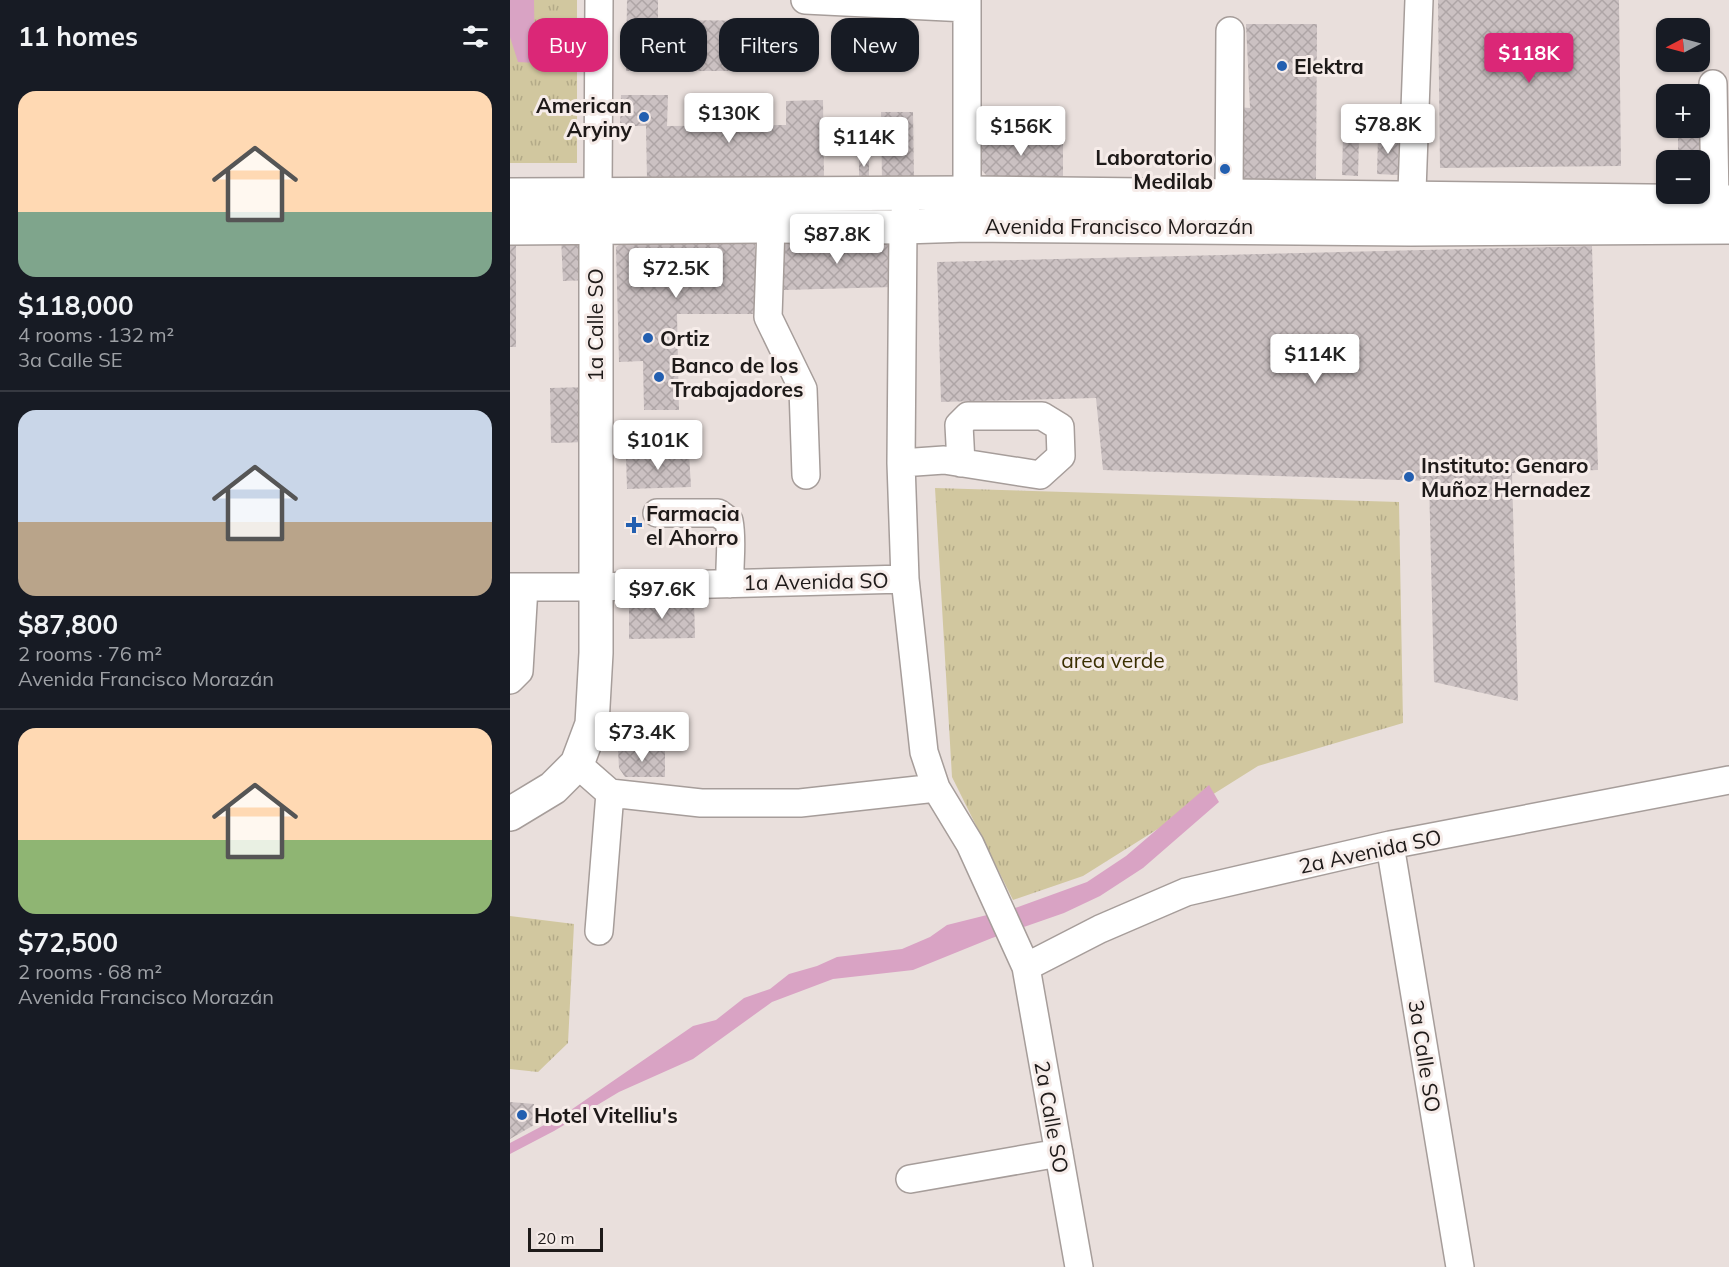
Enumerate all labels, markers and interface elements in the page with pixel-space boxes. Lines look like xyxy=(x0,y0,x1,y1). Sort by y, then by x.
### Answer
chip: Buy xyxy=(528,18,608,72)
chip: Rent xyxy=(620,18,707,72)
chip: Filters xyxy=(719,18,819,72)
chip: New xyxy=(831,18,919,72)
north arrow xyxy=(1656,18,1710,72)
map controls xyxy=(1656,18,1710,204)
text: 11 homes xyxy=(18,20,138,53)
icon: filters xyxy=(459,20,492,53)
pin: $118K xyxy=(1487,33,1571,84)
text: $118K xyxy=(1498,40,1560,65)
place label: Elektra xyxy=(1294,53,1364,79)
marker: Elektra xyxy=(1275,59,1289,73)
button: + xyxy=(1656,84,1710,138)
place label: American Aryiny xyxy=(536,92,633,142)
pin: $130K xyxy=(687,93,771,144)
text: $130K xyxy=(698,100,760,125)
pin: $78.8K xyxy=(1339,104,1437,155)
pin: $156K xyxy=(979,106,1063,157)
marker: American Aryiny xyxy=(637,110,651,124)
text: $78.8K xyxy=(1355,111,1421,136)
text: $156K xyxy=(990,113,1052,138)
pin: $114K xyxy=(822,117,906,168)
text: $114K xyxy=(833,124,895,149)
icon: home xyxy=(201,130,309,238)
place label: Laboratorio Medilab xyxy=(1095,144,1213,194)
button: − xyxy=(1656,150,1710,204)
marker: Laboratorio Medilab xyxy=(1218,162,1232,176)
street label: Avenida Francisco Morazán xyxy=(985,213,1253,239)
pin: $87.8K xyxy=(788,214,886,265)
text: $87.8K xyxy=(804,221,870,246)
pin: $72.5K xyxy=(627,248,725,299)
text: $72.5K xyxy=(643,255,709,280)
street label: 1a Calle SO xyxy=(582,268,608,382)
text: $118,000 xyxy=(18,289,134,322)
text: 4 rooms · 132 m² xyxy=(18,322,174,347)
place label: Ortiz xyxy=(660,325,710,351)
marker: Ortiz xyxy=(641,331,655,345)
pin: $114K xyxy=(1273,334,1357,385)
text: $114K xyxy=(1284,341,1346,366)
text: 3a Calle SE xyxy=(18,347,122,372)
place label: Banco de los Trabajadores xyxy=(671,352,804,402)
marker: Banco de los Trabajadores xyxy=(652,370,666,384)
pin: $101K xyxy=(616,420,700,471)
text: $101K xyxy=(627,427,689,452)
icon: home xyxy=(201,449,309,557)
place label: Instituto: Genaro Muñoz Hernadez xyxy=(1421,452,1591,502)
marker: Instituto: Genaro Muñoz Hernadez xyxy=(1402,470,1416,484)
place label: Farmacia el Ahorro xyxy=(646,500,740,550)
marker: Farmacia el Ahorro xyxy=(627,518,641,532)
street label: 1a Avenida SO xyxy=(743,567,889,595)
pin: $97.6K xyxy=(613,569,711,620)
text: $97.6K xyxy=(629,576,695,601)
text: $87,800 xyxy=(18,608,118,641)
text: 2 rooms · 76 m² xyxy=(18,641,162,666)
park label: area verde xyxy=(1061,647,1165,673)
text: Avenida Francisco Morazán xyxy=(18,666,274,691)
pin: $73.4K xyxy=(593,712,691,763)
text: $73.4K xyxy=(609,719,675,744)
icon: home xyxy=(201,767,309,875)
street label: 2a Avenida SO xyxy=(1296,823,1444,879)
text: $72,500 xyxy=(18,926,118,959)
text: 2 rooms · 68 m² xyxy=(18,959,162,984)
text: Avenida Francisco Morazán xyxy=(18,984,274,1009)
street label: 3a Calle SO xyxy=(1403,998,1447,1114)
street label: 2a Calle SO xyxy=(1029,1059,1075,1175)
place label: Hotel Vitelliu's xyxy=(534,1102,678,1128)
marker: Hotel Vitelliu's xyxy=(515,1108,529,1122)
scale bar xyxy=(528,1225,603,1252)
text: 20 m xyxy=(537,1228,574,1248)

